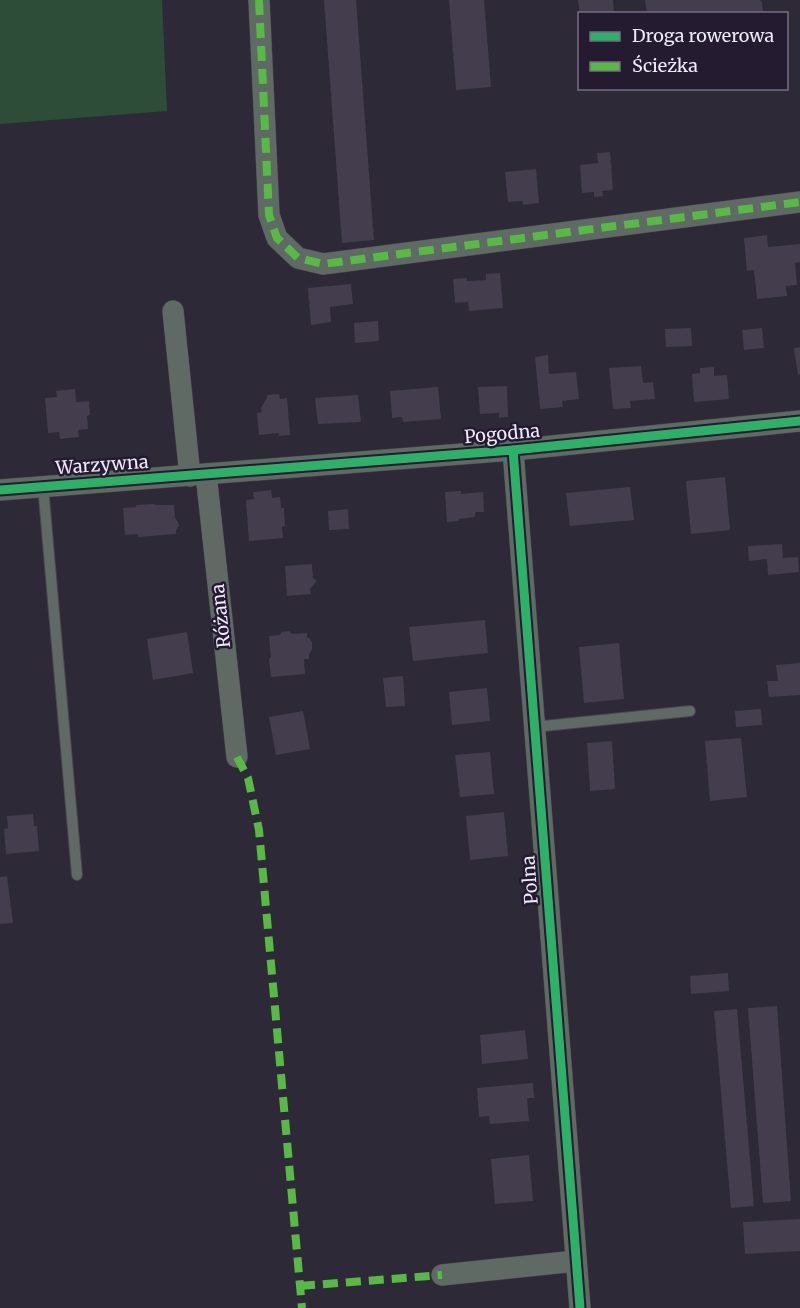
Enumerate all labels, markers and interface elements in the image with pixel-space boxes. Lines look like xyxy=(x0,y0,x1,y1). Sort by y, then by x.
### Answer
legend xyxy=(578,12,788,90)
text: Droga rowerowa xyxy=(632,24,774,47)
text: Ścieżka xyxy=(632,54,698,77)
street label: Pogodna xyxy=(463,419,541,448)
street label: Warzywna xyxy=(54,450,150,479)
street label: Różana xyxy=(206,583,235,649)
street label: Polna xyxy=(516,855,543,905)

